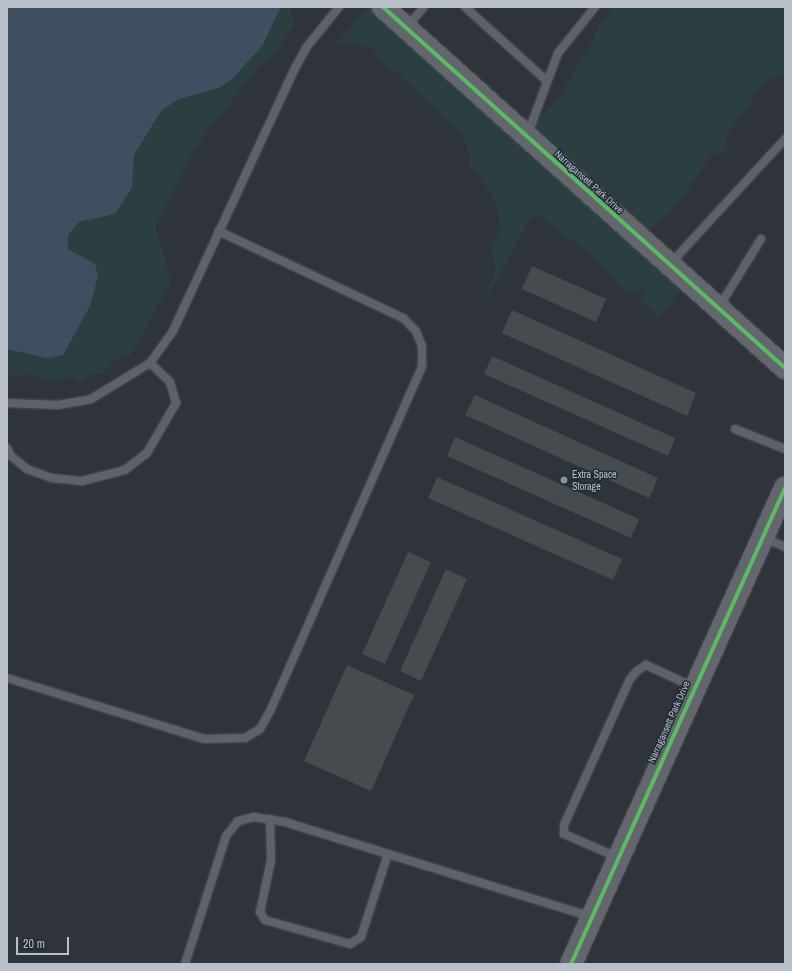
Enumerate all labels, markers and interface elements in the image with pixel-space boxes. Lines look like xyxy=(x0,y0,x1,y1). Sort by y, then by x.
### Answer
street label: Narragansett Park Drive xyxy=(552,148,626,216)
place label: Extra Space Storage xyxy=(572,468,617,492)
marker: Extra Space Storage xyxy=(559,475,569,485)
street label: Narragansett Park Drive xyxy=(646,679,692,765)
scale bar xyxy=(18,929,71,955)
text: 20 m xyxy=(23,936,45,952)

